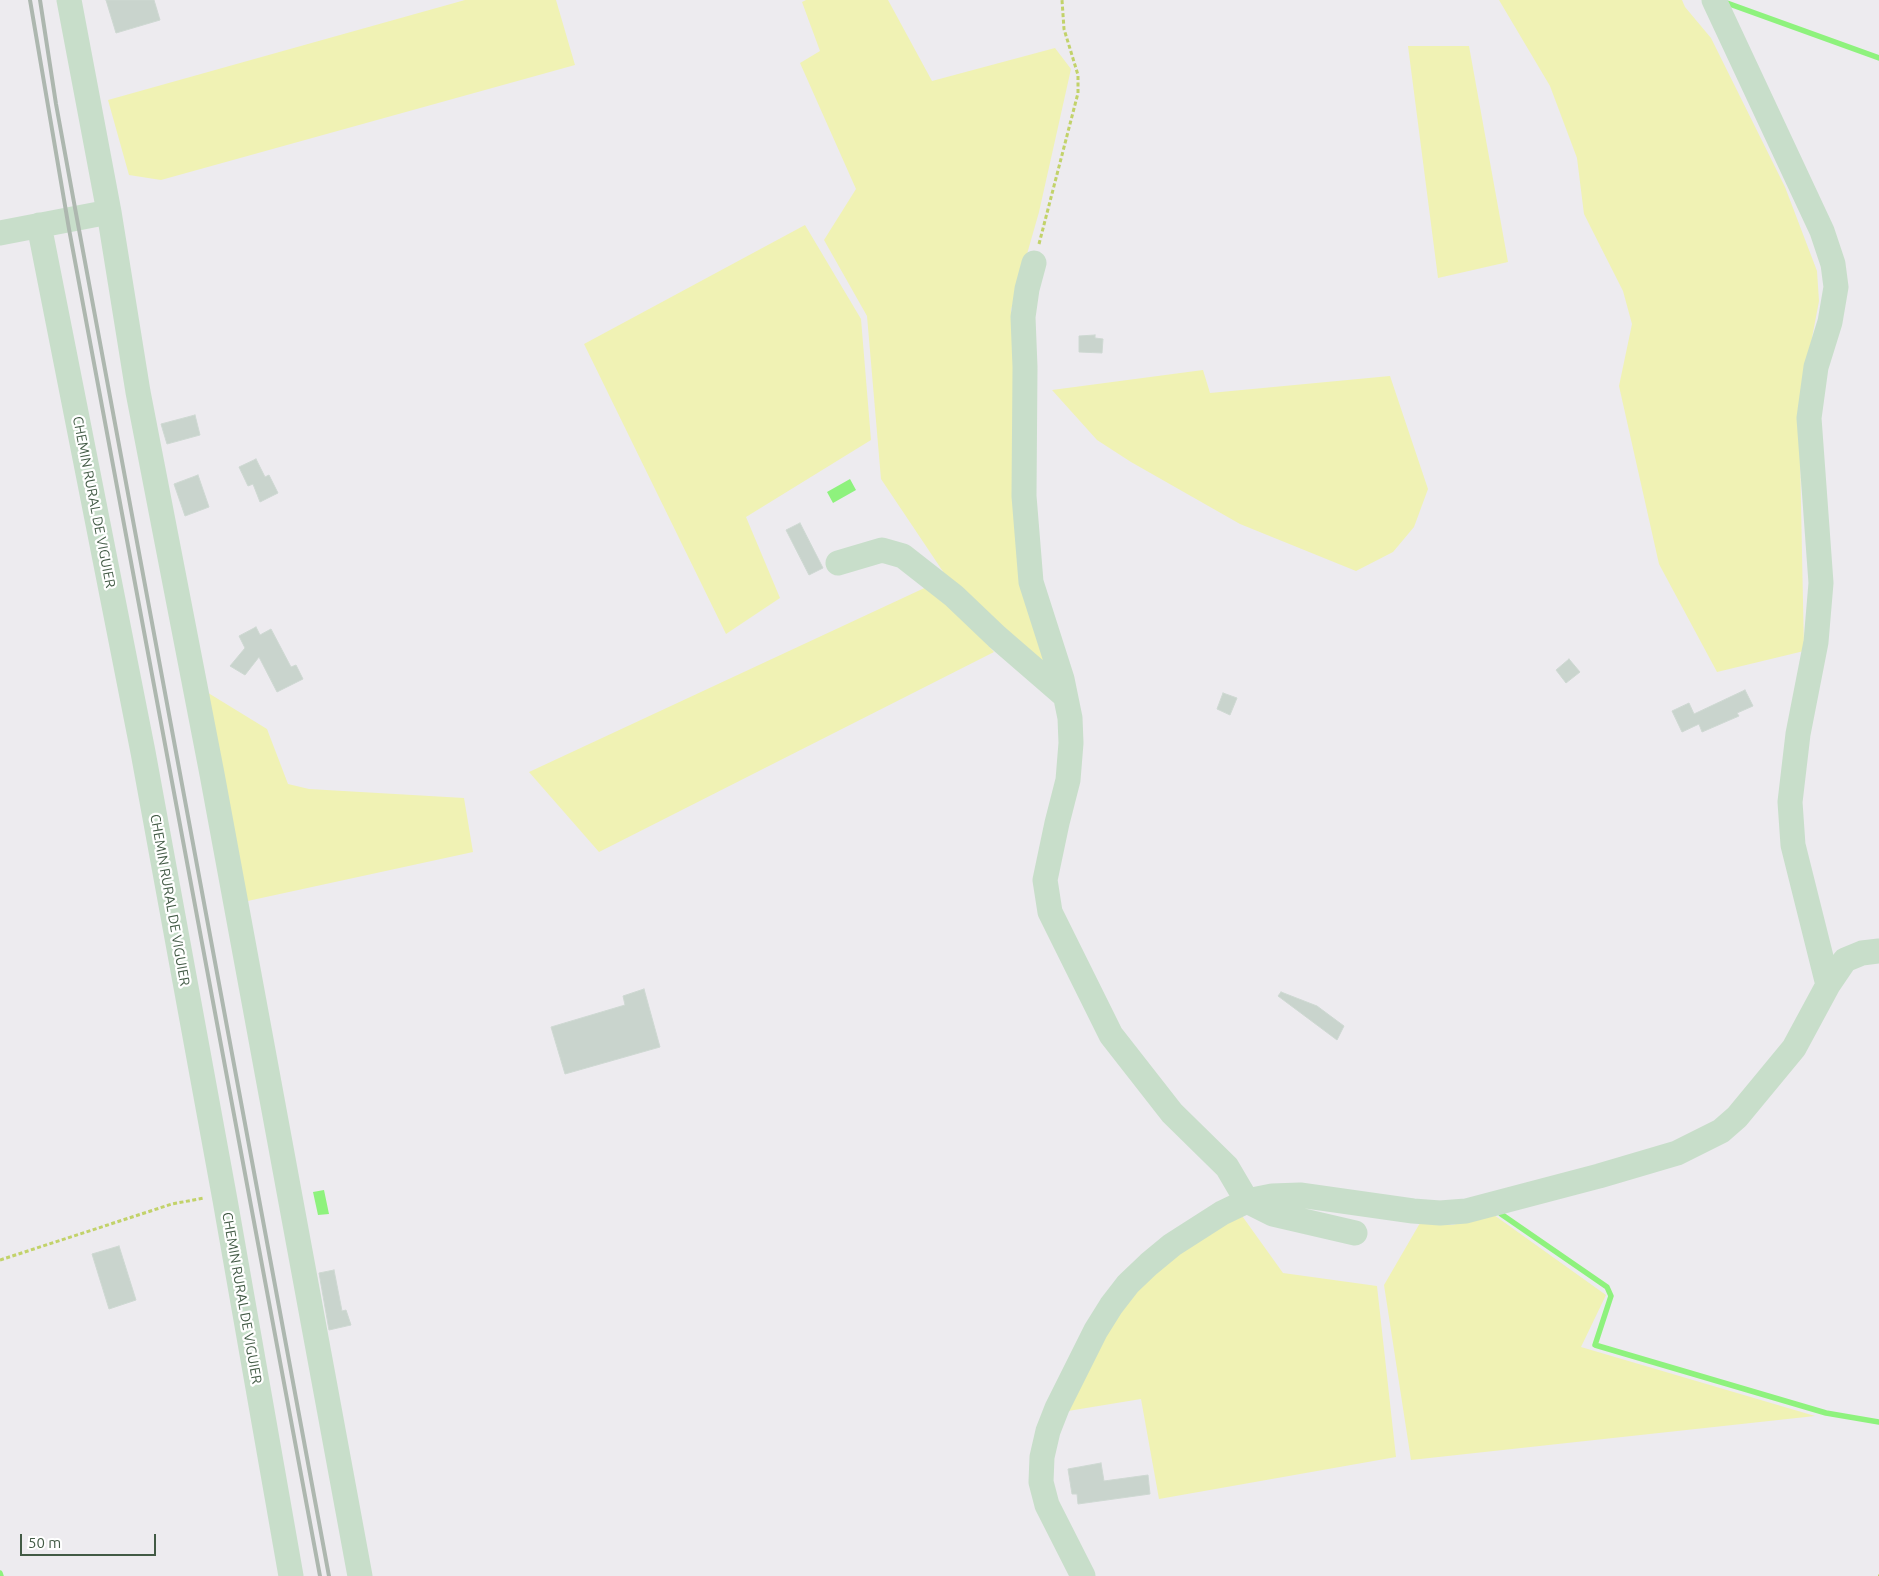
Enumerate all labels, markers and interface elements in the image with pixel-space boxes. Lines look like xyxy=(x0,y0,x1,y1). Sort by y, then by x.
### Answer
street label: CHEMIN RURAL DE VIGUIER xyxy=(69,415,119,589)
street label: CHEMIN RURAL DE VIGUIER xyxy=(147,813,193,987)
street label: CHEMIN RURAL DE VIGUIER xyxy=(219,1211,265,1385)
scale bar xyxy=(22,1524,159,1556)
text: 50 m xyxy=(28,1534,61,1551)

